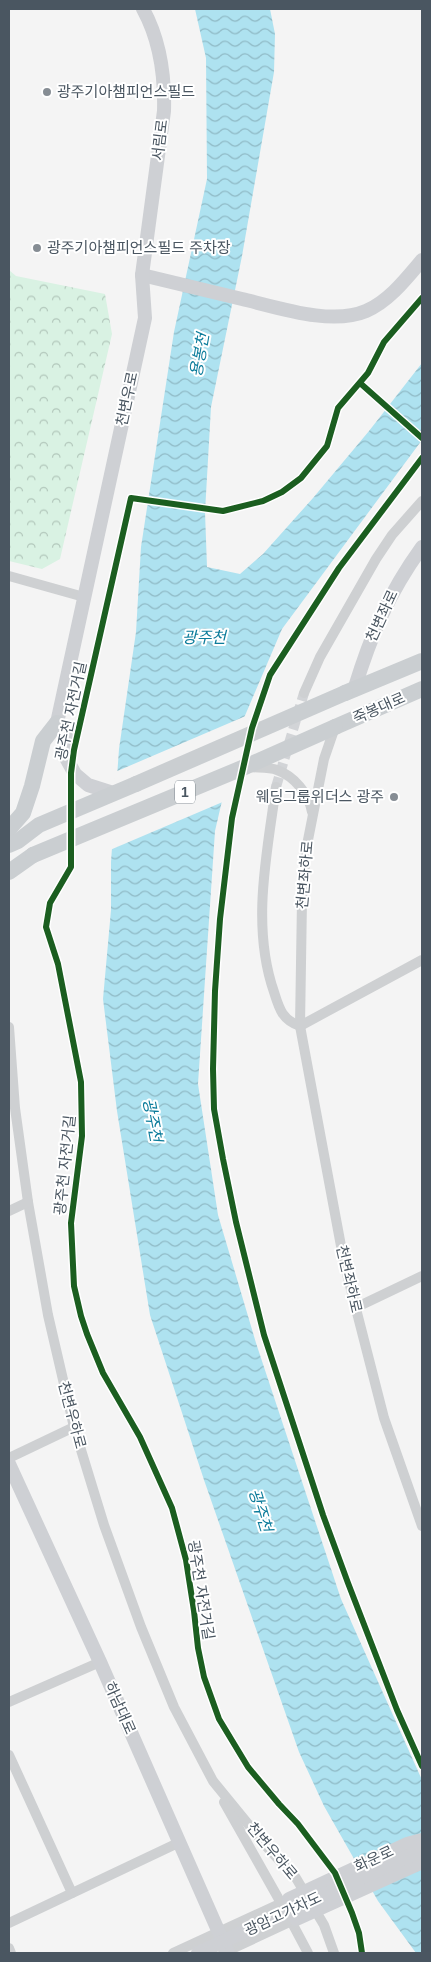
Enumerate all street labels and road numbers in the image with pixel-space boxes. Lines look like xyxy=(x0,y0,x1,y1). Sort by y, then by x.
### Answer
street label: 서림로 xyxy=(149,118,170,162)
street label: 천변우로 xyxy=(112,370,141,428)
street label: 천변좌로 xyxy=(362,587,401,644)
street label: 광주천 자전거길 xyxy=(52,660,89,762)
street label: 죽봉대로 xyxy=(350,689,407,727)
road number: 1 xyxy=(175,780,195,804)
street label: 천변좌하로 xyxy=(293,840,316,910)
street label: 광주천 자전거길 xyxy=(51,1114,78,1216)
street label: 천변좌하로 xyxy=(333,1243,366,1314)
street label: 천변우하로 xyxy=(55,1379,90,1450)
street label: 광주천 자전거길 xyxy=(185,1539,218,1641)
street label: 하남대로 xyxy=(101,1679,139,1736)
street label: 천변우하로 xyxy=(244,1819,301,1883)
street label: 화운로 xyxy=(351,1842,396,1875)
street label: 광암고가차도 xyxy=(242,1888,324,1939)

